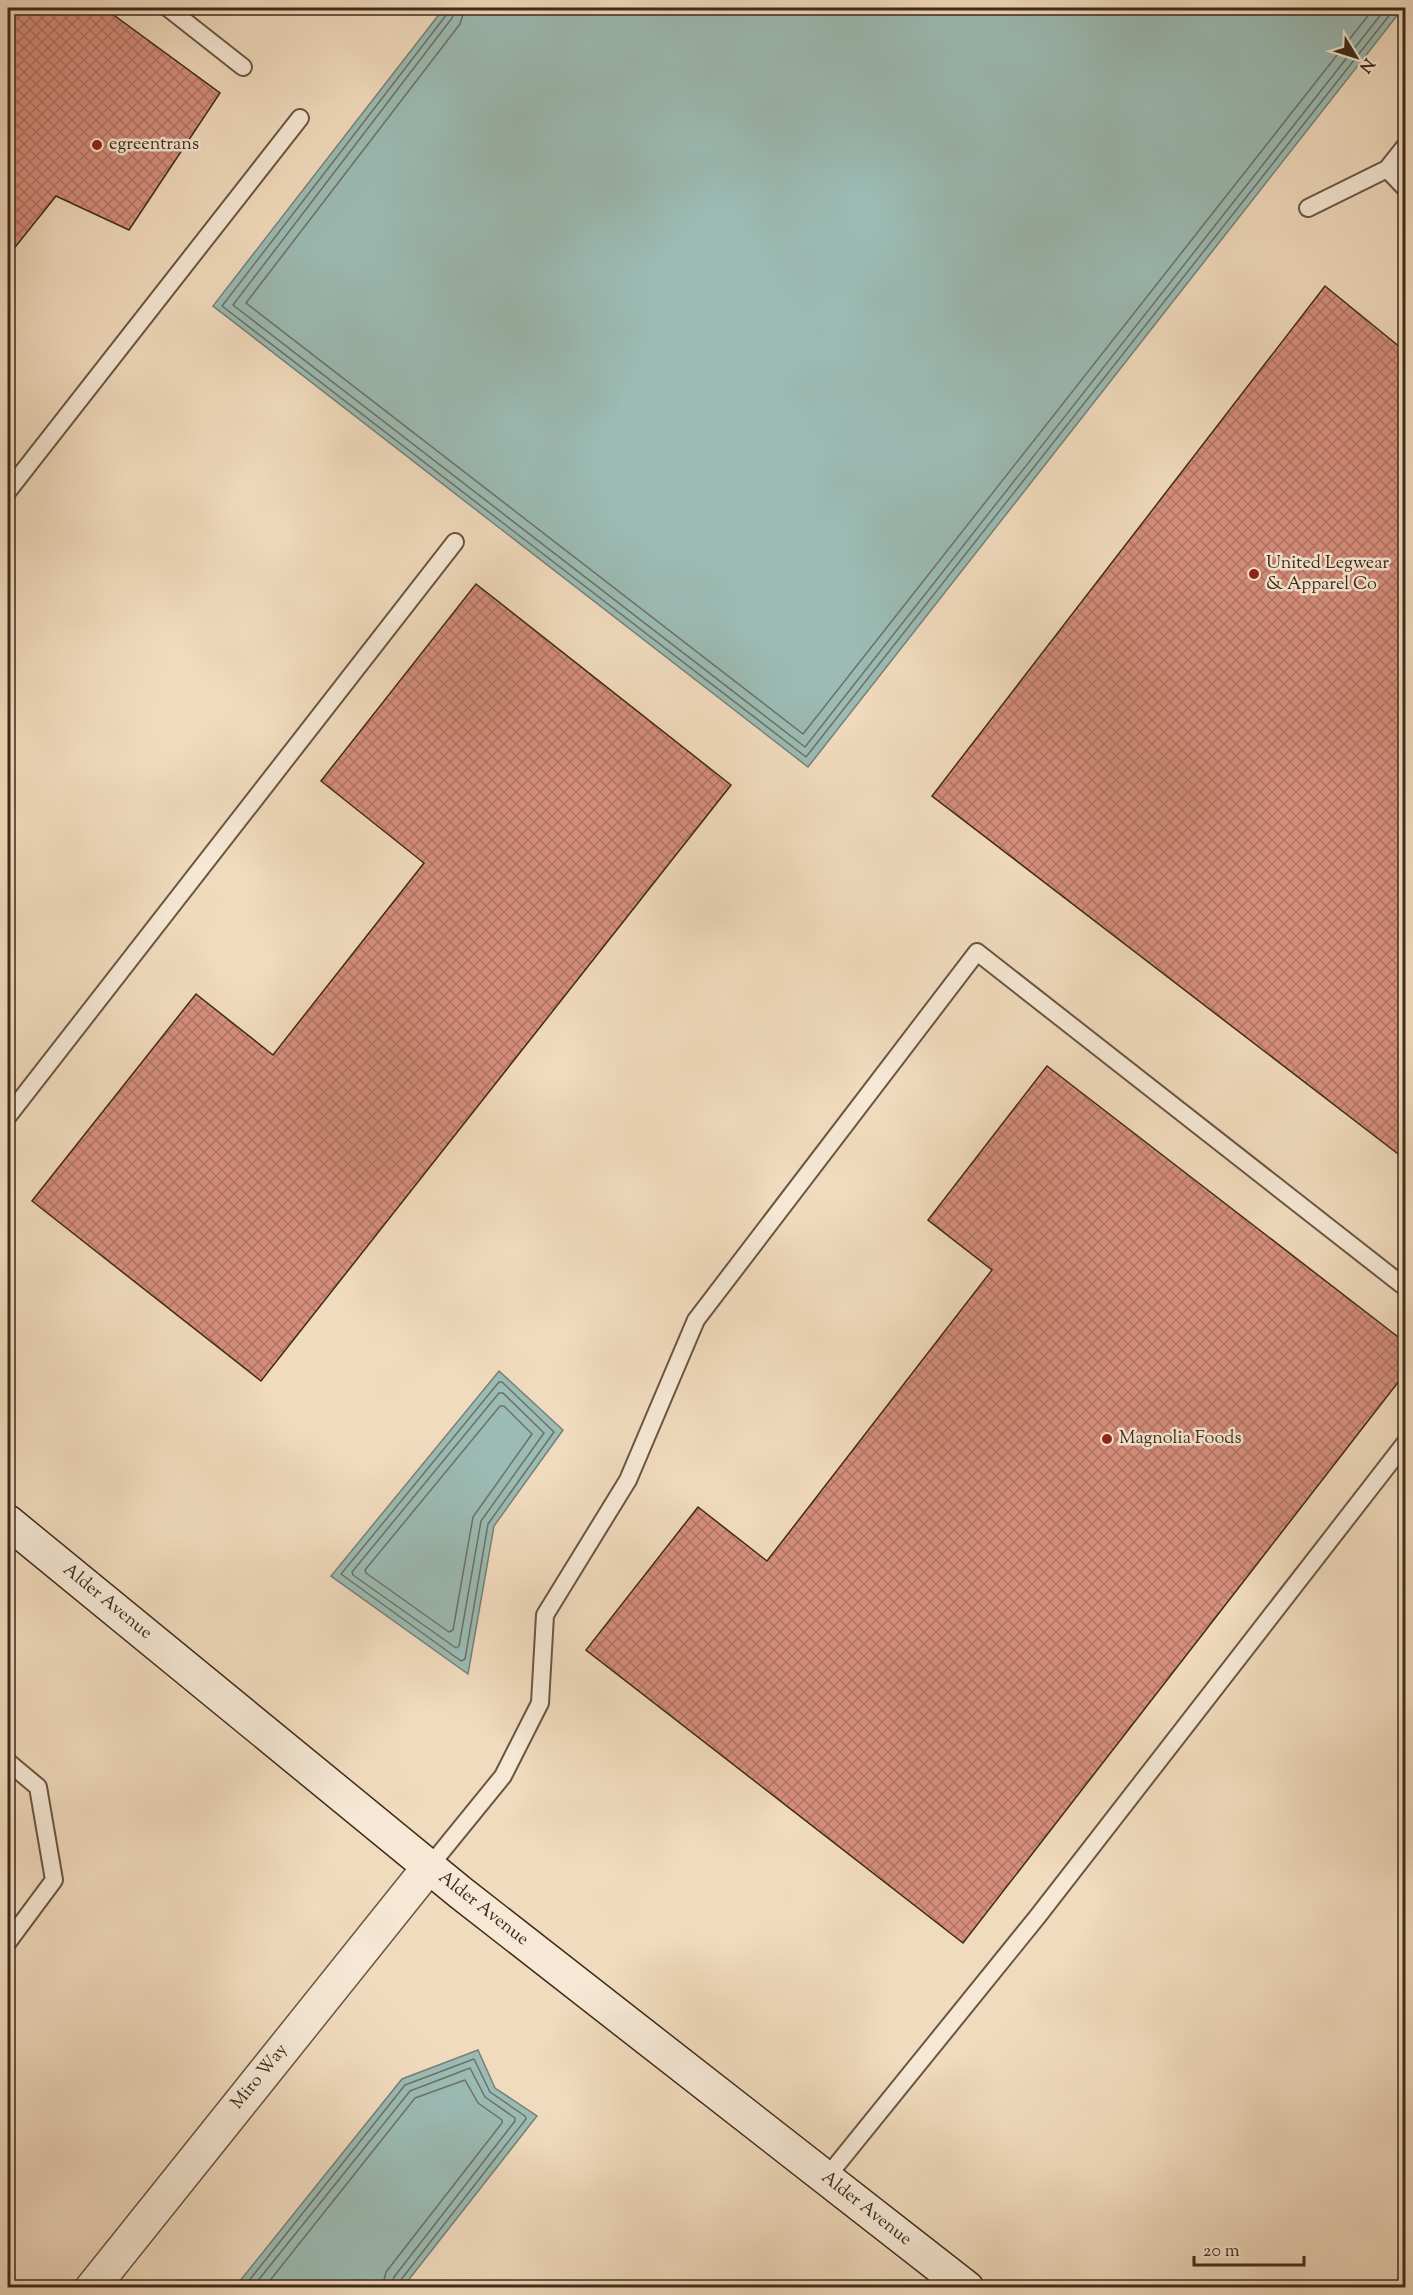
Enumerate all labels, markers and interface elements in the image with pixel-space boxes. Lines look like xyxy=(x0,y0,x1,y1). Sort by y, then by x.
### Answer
north arrow xyxy=(1326,27,1386,87)
text: N xyxy=(1353,53,1379,77)
place label: egreentrans xyxy=(109,132,199,158)
marker: egreentrans xyxy=(90,138,104,152)
place label: United Legwear & Apparel Co xyxy=(1266,551,1389,598)
marker: United Legwear & Apparel Co xyxy=(1247,567,1261,581)
place label: Magnolia Foods xyxy=(1119,1426,1242,1452)
marker: Magnolia Foods xyxy=(1100,1432,1114,1446)
street label: Alder Avenue xyxy=(57,1558,157,1646)
street label: Alder Avenue xyxy=(432,1865,534,1953)
street label: Miro Way xyxy=(225,2039,295,2115)
street label: Alder Avenue xyxy=(815,2165,917,2253)
scale bar xyxy=(1194,2229,1304,2267)
text: 20 m xyxy=(1203,2239,1240,2265)

